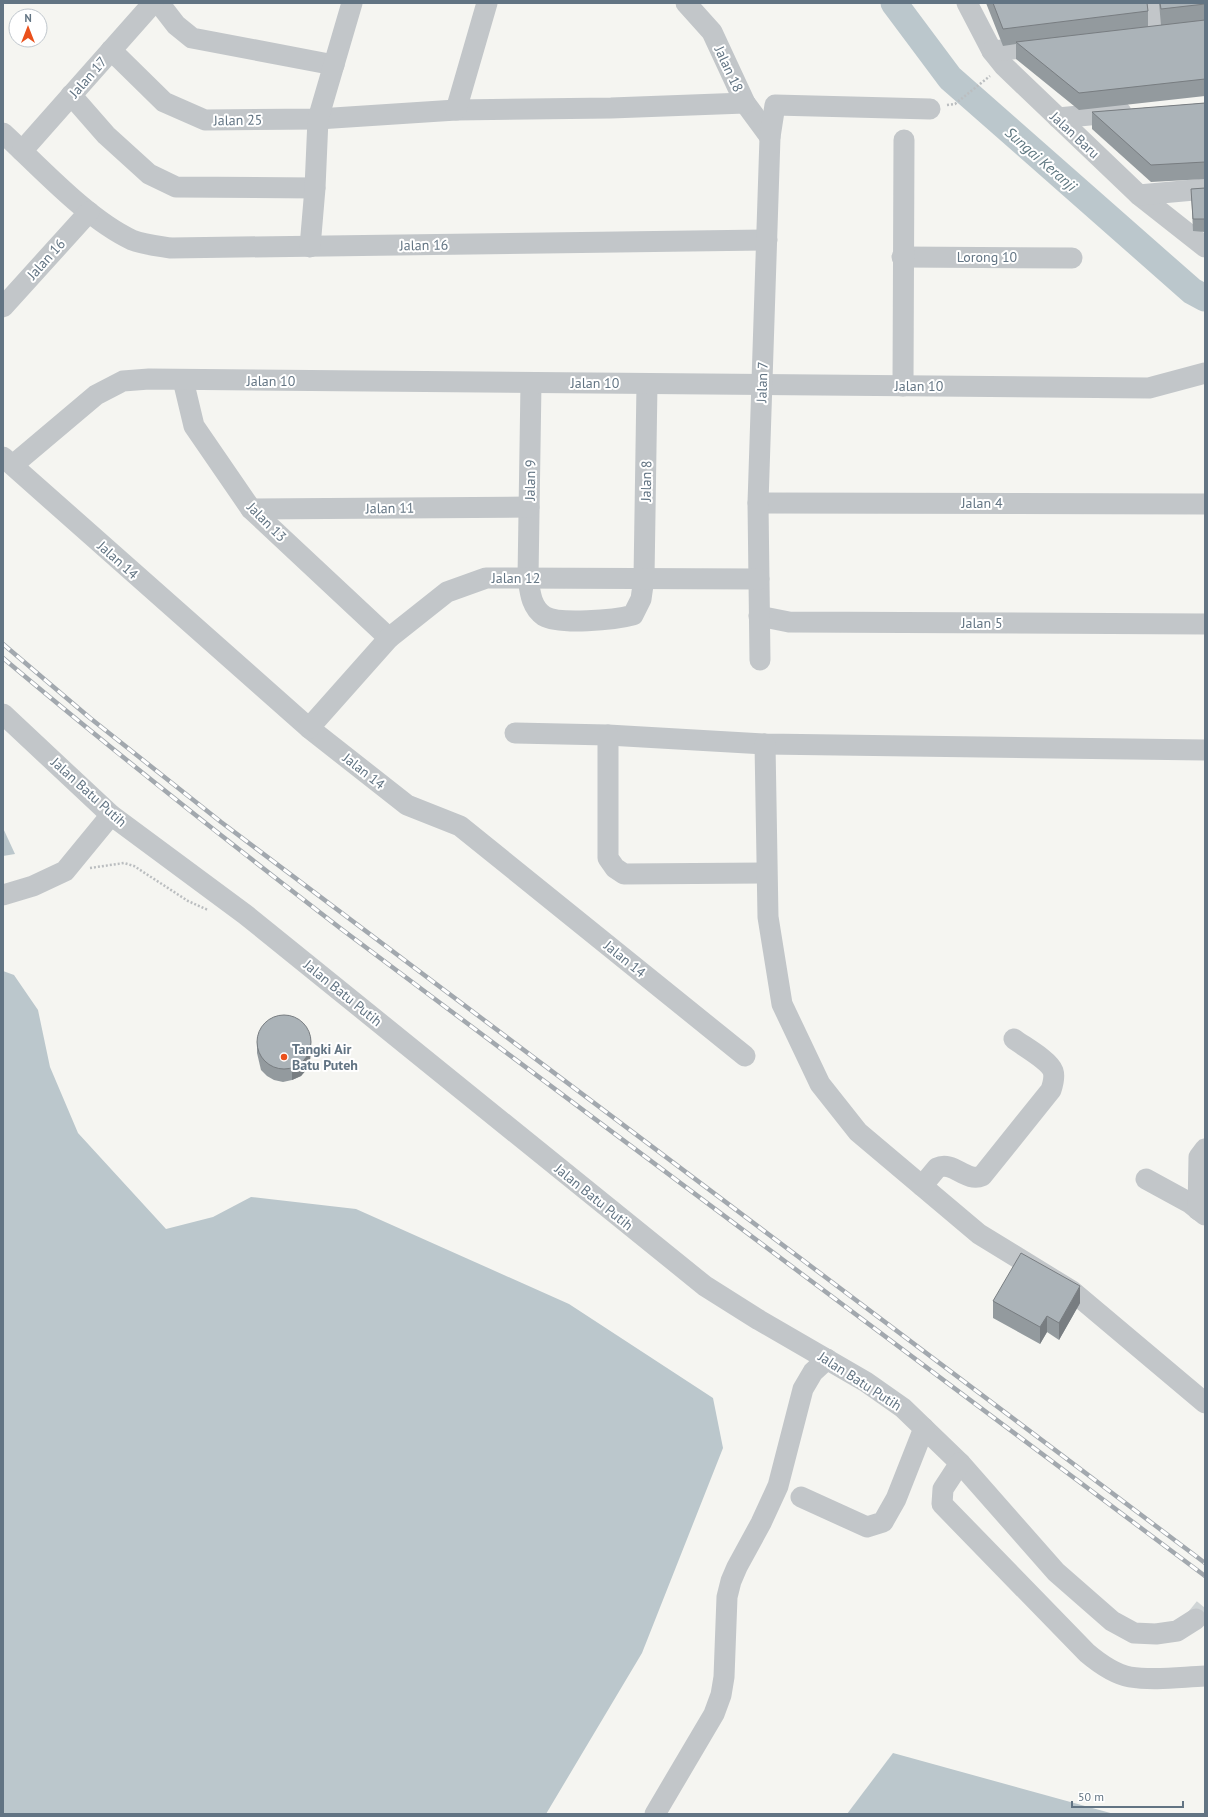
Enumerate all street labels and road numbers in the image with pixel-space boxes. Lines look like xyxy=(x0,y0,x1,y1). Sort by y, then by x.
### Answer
street label: Jalan 18 xyxy=(710,42,747,95)
street label: Jalan 17 xyxy=(65,53,111,102)
street label: Jalan Baru xyxy=(1046,107,1103,162)
street label: Jalan 25 xyxy=(212,111,263,129)
street label: Jalan 16 xyxy=(22,235,69,284)
street label: Jalan 16 xyxy=(398,236,449,254)
street label: Lorong 10 xyxy=(957,248,1018,266)
street label: Jalan 7 xyxy=(752,361,772,404)
street label: Jalan 10 xyxy=(246,372,296,390)
street label: Jalan 10 xyxy=(570,374,620,392)
street label: Jalan 10 xyxy=(894,377,944,395)
street label: Jalan 9 xyxy=(521,459,539,502)
street label: Jalan 8 xyxy=(637,460,655,503)
street label: Jalan 4 xyxy=(960,494,1003,512)
street label: Jalan 13 xyxy=(243,498,291,546)
street label: Jalan 11 xyxy=(364,499,415,517)
street label: Jalan 14 xyxy=(93,536,142,583)
street label: Jalan 12 xyxy=(491,569,540,587)
street label: Jalan 5 xyxy=(960,614,1003,632)
street label: Jalan 14 xyxy=(338,748,389,793)
street label: Jalan Batu Putih xyxy=(47,753,131,831)
street label: Jalan 14 xyxy=(600,936,650,982)
street label: Jalan Batu Putih xyxy=(299,955,386,1030)
street label: Jalan Batu Putih xyxy=(550,1159,637,1234)
street label: Jalan Batu Putih xyxy=(814,1347,905,1415)

